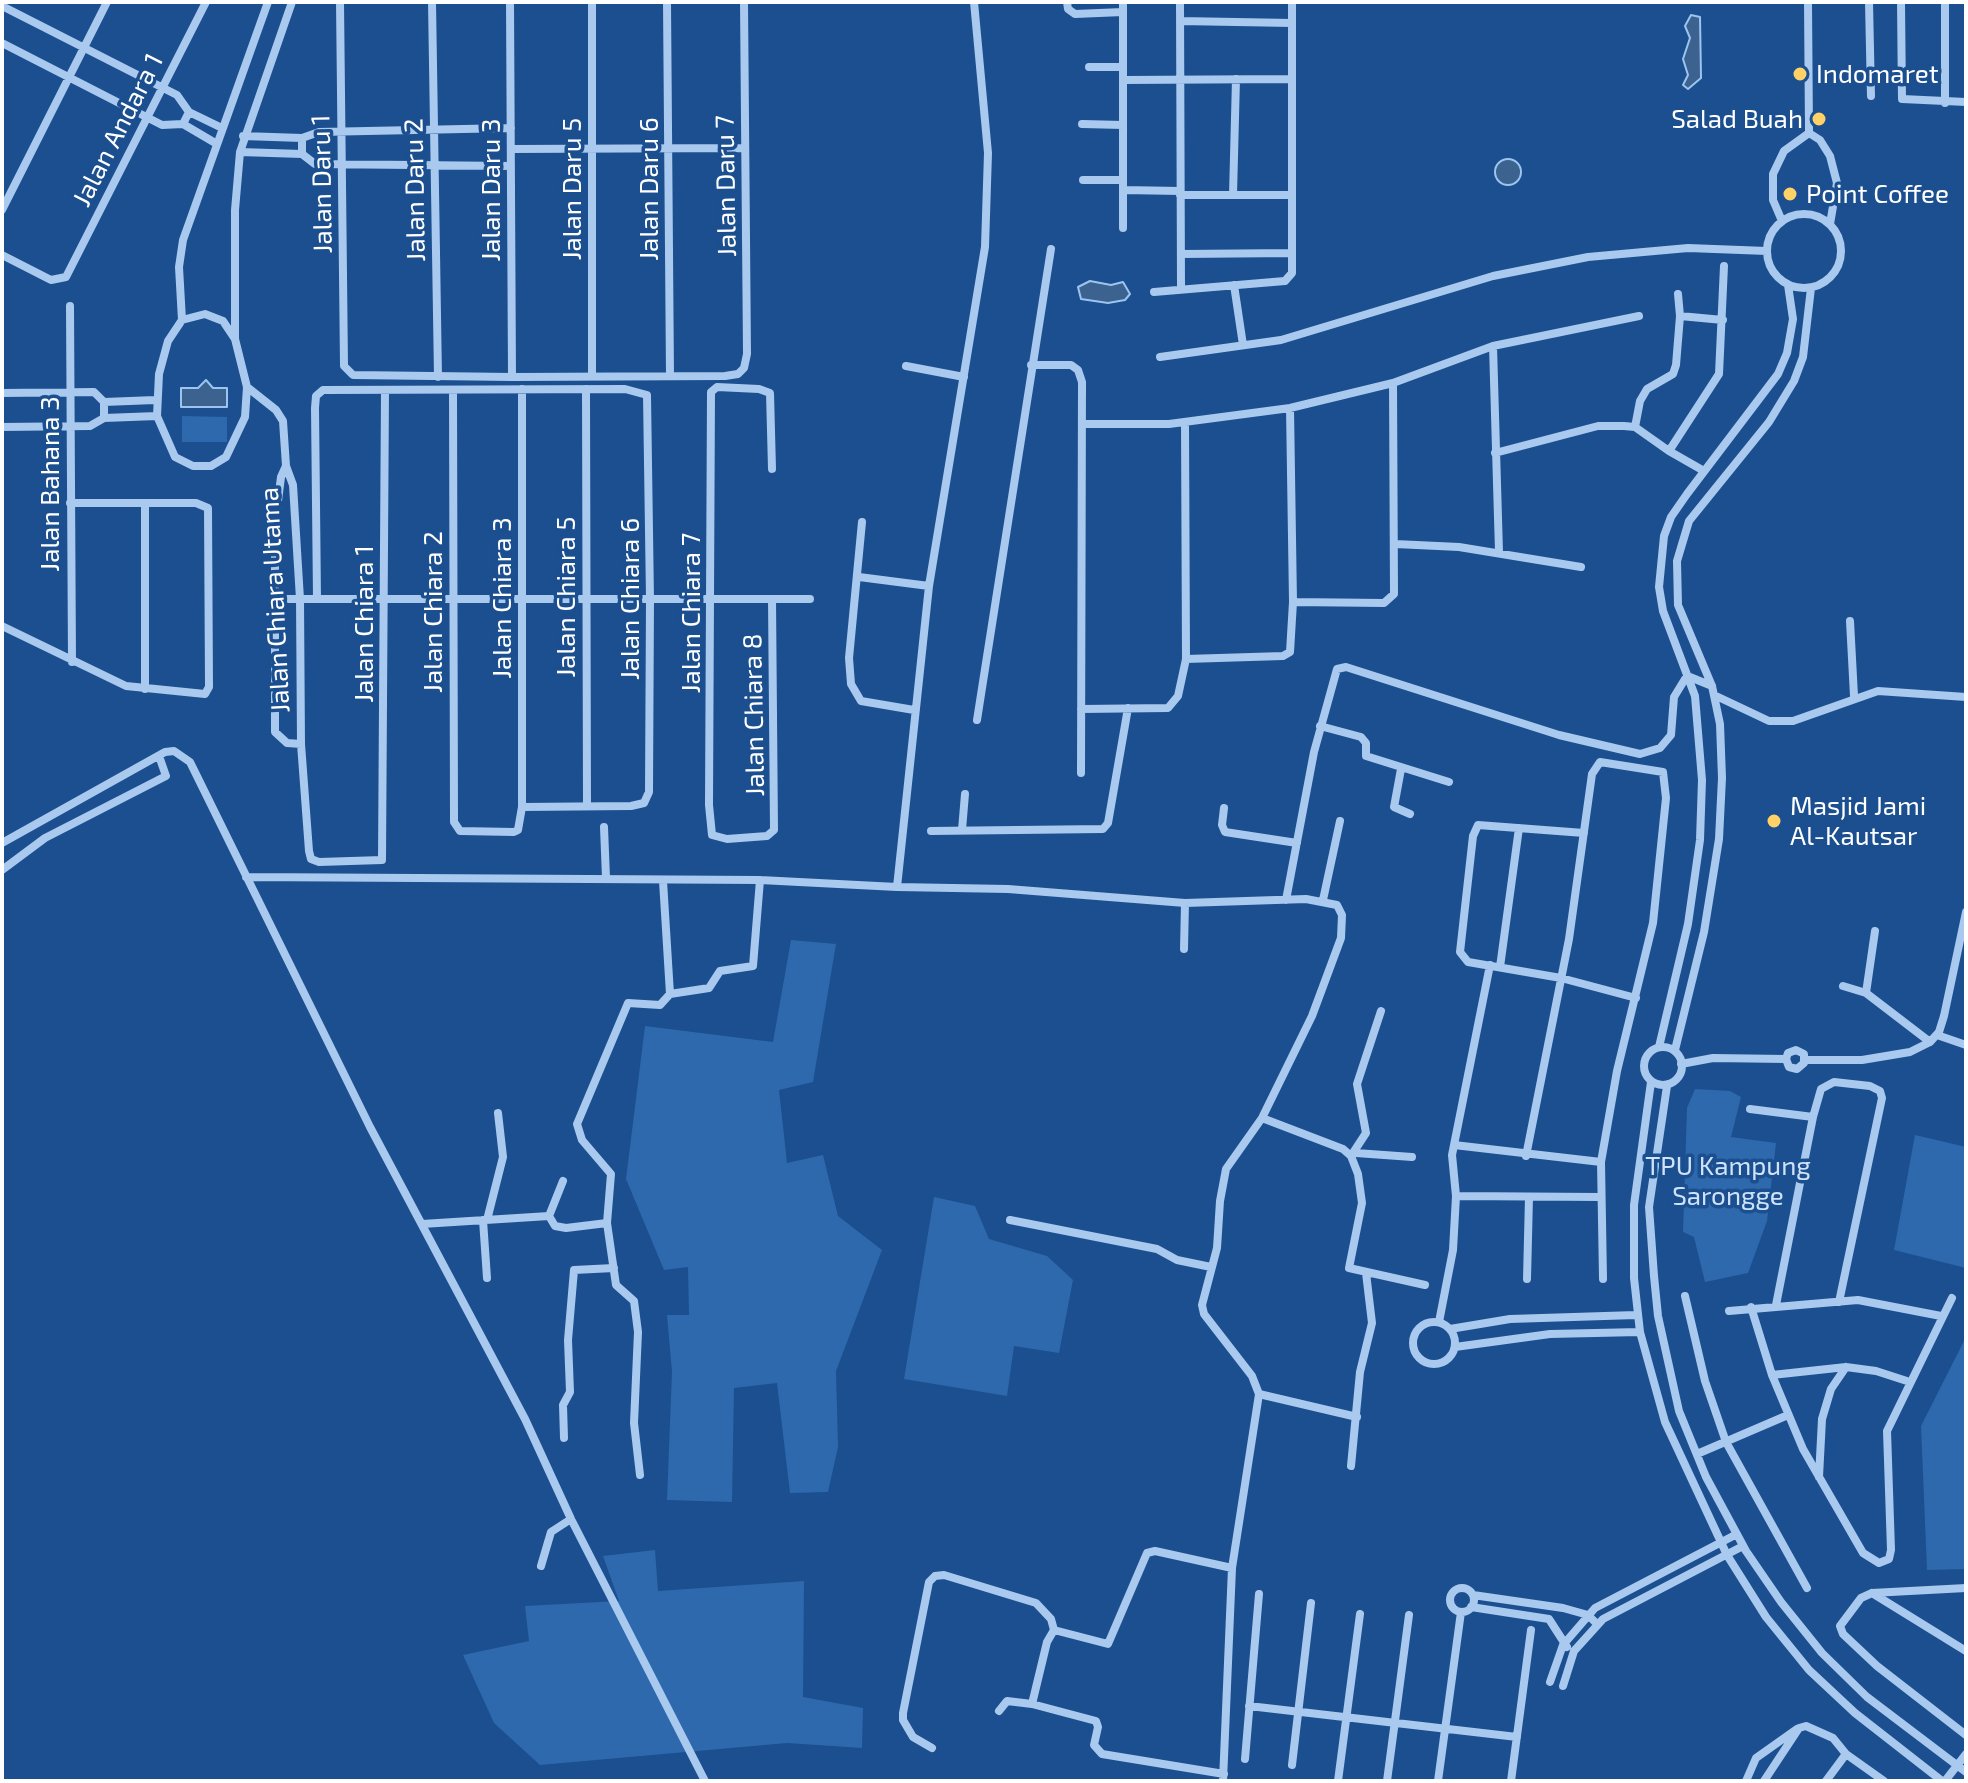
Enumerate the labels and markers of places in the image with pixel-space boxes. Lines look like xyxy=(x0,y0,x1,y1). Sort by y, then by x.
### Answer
place label: Indomaret xyxy=(1816,58,1939,90)
marker: Indomaret xyxy=(1791,65,1809,83)
place label: Salad Buah xyxy=(1671,103,1803,135)
marker: Salad Buah xyxy=(1810,110,1828,128)
place label: Point Coffee xyxy=(1806,178,1949,210)
marker: Point Coffee xyxy=(1781,185,1799,203)
place label: Masjid Jami Al-Kautsar xyxy=(1790,790,1926,852)
marker: Masjid Jami Al-Kautsar xyxy=(1765,812,1783,830)

